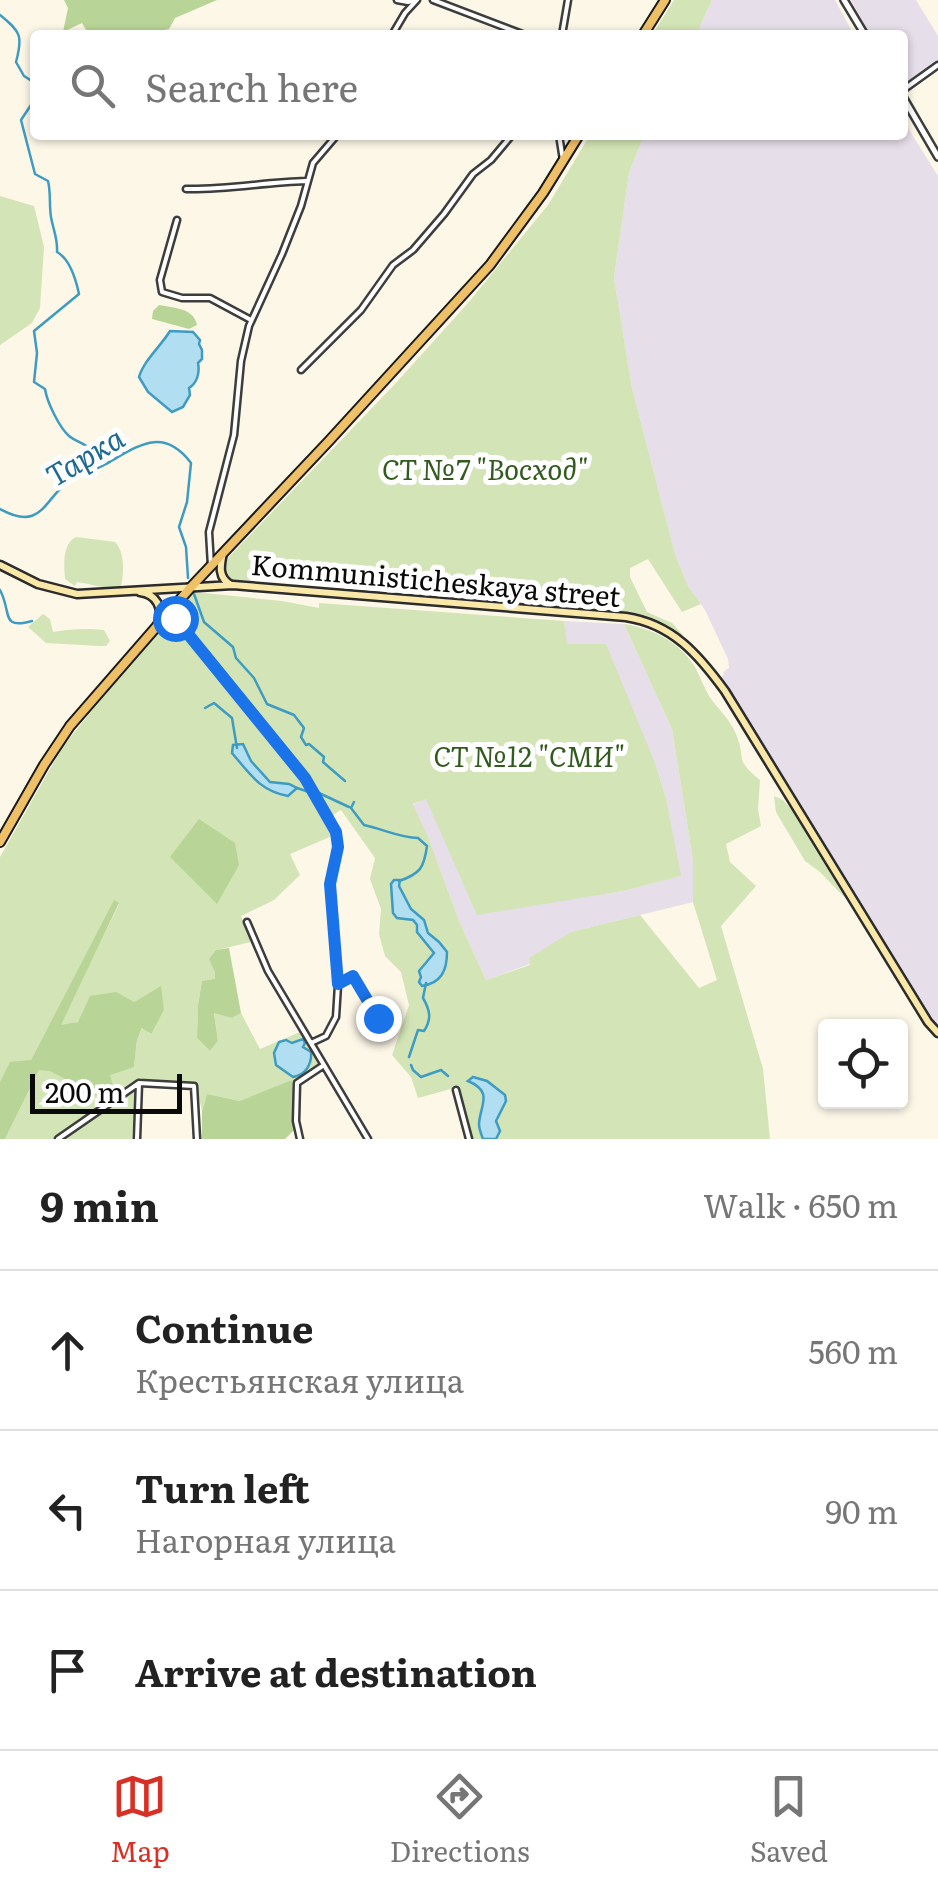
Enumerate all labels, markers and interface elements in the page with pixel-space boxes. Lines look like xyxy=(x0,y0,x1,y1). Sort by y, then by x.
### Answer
search box xyxy=(30,30,908,140)
text: Search here xyxy=(145,57,358,114)
icon: search xyxy=(65,58,120,113)
water label: Тарка xyxy=(36,414,132,496)
park label: СТ №7 "Восход" xyxy=(382,447,588,489)
street label: Kommunisticheskaya street xyxy=(250,542,623,616)
route start xyxy=(153,596,199,642)
park label: СТ №12 "СМИ" xyxy=(433,734,625,776)
route end xyxy=(356,996,402,1042)
map controls xyxy=(818,1019,908,1109)
button: locate xyxy=(818,1019,908,1109)
scale bar xyxy=(30,1069,182,1114)
text: 200 m xyxy=(45,1070,124,1112)
text: 9 min xyxy=(40,1173,159,1235)
text: Walk · 650 m xyxy=(703,1180,898,1228)
text: Continue xyxy=(135,1298,313,1355)
icon: ahead xyxy=(40,1323,95,1378)
text: 560 m xyxy=(809,1326,898,1374)
text: Крестьянская улица xyxy=(135,1355,464,1403)
text: Turn left xyxy=(135,1458,310,1515)
icon: left xyxy=(40,1483,95,1538)
text: 90 m xyxy=(825,1486,898,1534)
text: Нагорная улица xyxy=(135,1515,396,1563)
text: Arrive at destination xyxy=(135,1642,537,1699)
icon: arrive xyxy=(40,1643,95,1698)
tab: Map xyxy=(110,1769,170,1871)
tab: Directions xyxy=(390,1769,530,1871)
tab: Saved xyxy=(750,1769,828,1871)

